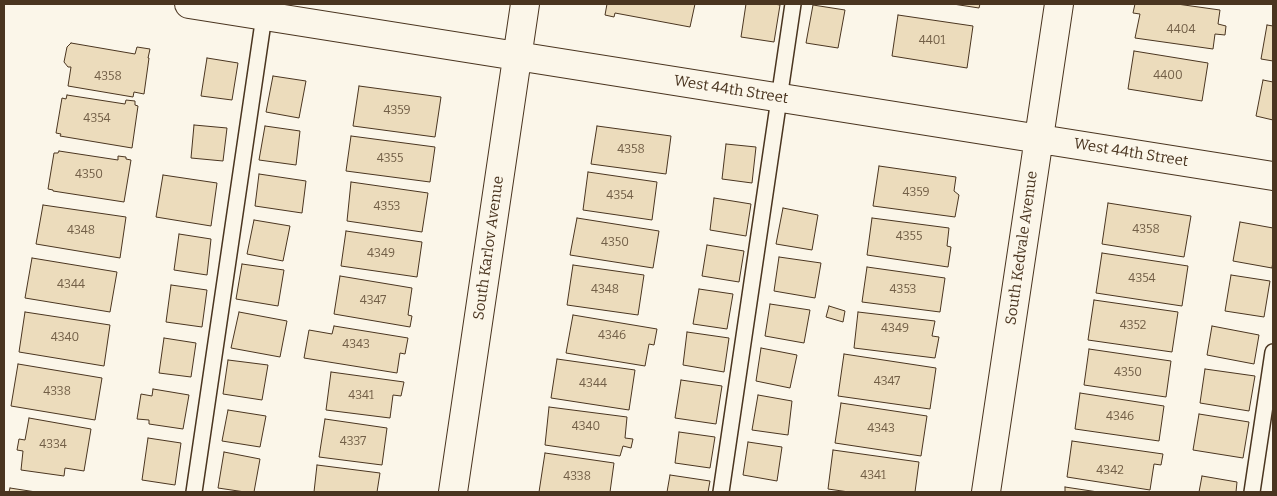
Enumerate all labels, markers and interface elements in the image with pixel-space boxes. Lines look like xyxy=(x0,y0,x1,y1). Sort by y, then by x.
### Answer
house number: 4404 xyxy=(1167,23,1195,37)
house number: 4401 xyxy=(919,34,945,48)
house number: 4400 xyxy=(1153,69,1183,83)
house number: 4358 xyxy=(94,70,122,84)
street label: West 44th Street xyxy=(672,72,790,108)
house number: 4359 xyxy=(383,104,411,118)
house number: 4354 xyxy=(83,112,111,126)
street label: West 44th Street xyxy=(1072,135,1190,171)
house number: 4358 xyxy=(617,143,645,157)
house number: 4355 xyxy=(377,152,403,166)
house number: 4350 xyxy=(75,168,103,182)
street label: South Kedvale Avenue xyxy=(1002,170,1042,326)
street label: South Karlov Avenue xyxy=(470,175,508,321)
house number: 4359 xyxy=(902,186,930,200)
house number: 4354 xyxy=(606,189,634,203)
house number: 4353 xyxy=(374,200,400,214)
house number: 4358 xyxy=(1132,223,1160,237)
house number: 4348 xyxy=(67,224,95,238)
house number: 4355 xyxy=(896,230,922,244)
house number: 4350 xyxy=(601,236,629,250)
house number: 4349 xyxy=(367,247,395,261)
house number: 4354 xyxy=(1128,272,1156,286)
house number: 4344 xyxy=(57,278,85,292)
house number: 4348 xyxy=(591,283,619,297)
house number: 4353 xyxy=(890,283,916,297)
house number: 4347 xyxy=(360,294,386,308)
house number: 4352 xyxy=(1120,319,1146,333)
house number: 4349 xyxy=(881,322,909,336)
house number: 4346 xyxy=(598,329,626,343)
house number: 4340 xyxy=(51,331,79,345)
house number: 4343 xyxy=(342,338,370,352)
house number: 4350 xyxy=(1114,366,1142,380)
house number: 4347 xyxy=(874,375,900,389)
house number: 4344 xyxy=(579,377,607,391)
house number: 4338 xyxy=(43,385,71,399)
house number: 4341 xyxy=(348,389,374,403)
house number: 4346 xyxy=(1106,410,1134,424)
house number: 4340 xyxy=(572,420,600,434)
house number: 4343 xyxy=(867,422,895,436)
house number: 4337 xyxy=(340,435,366,449)
house number: 4334 xyxy=(39,438,67,452)
house number: 4342 xyxy=(1096,464,1124,478)
house number: 4341 xyxy=(860,469,886,483)
house number: 4338 xyxy=(563,470,591,484)

